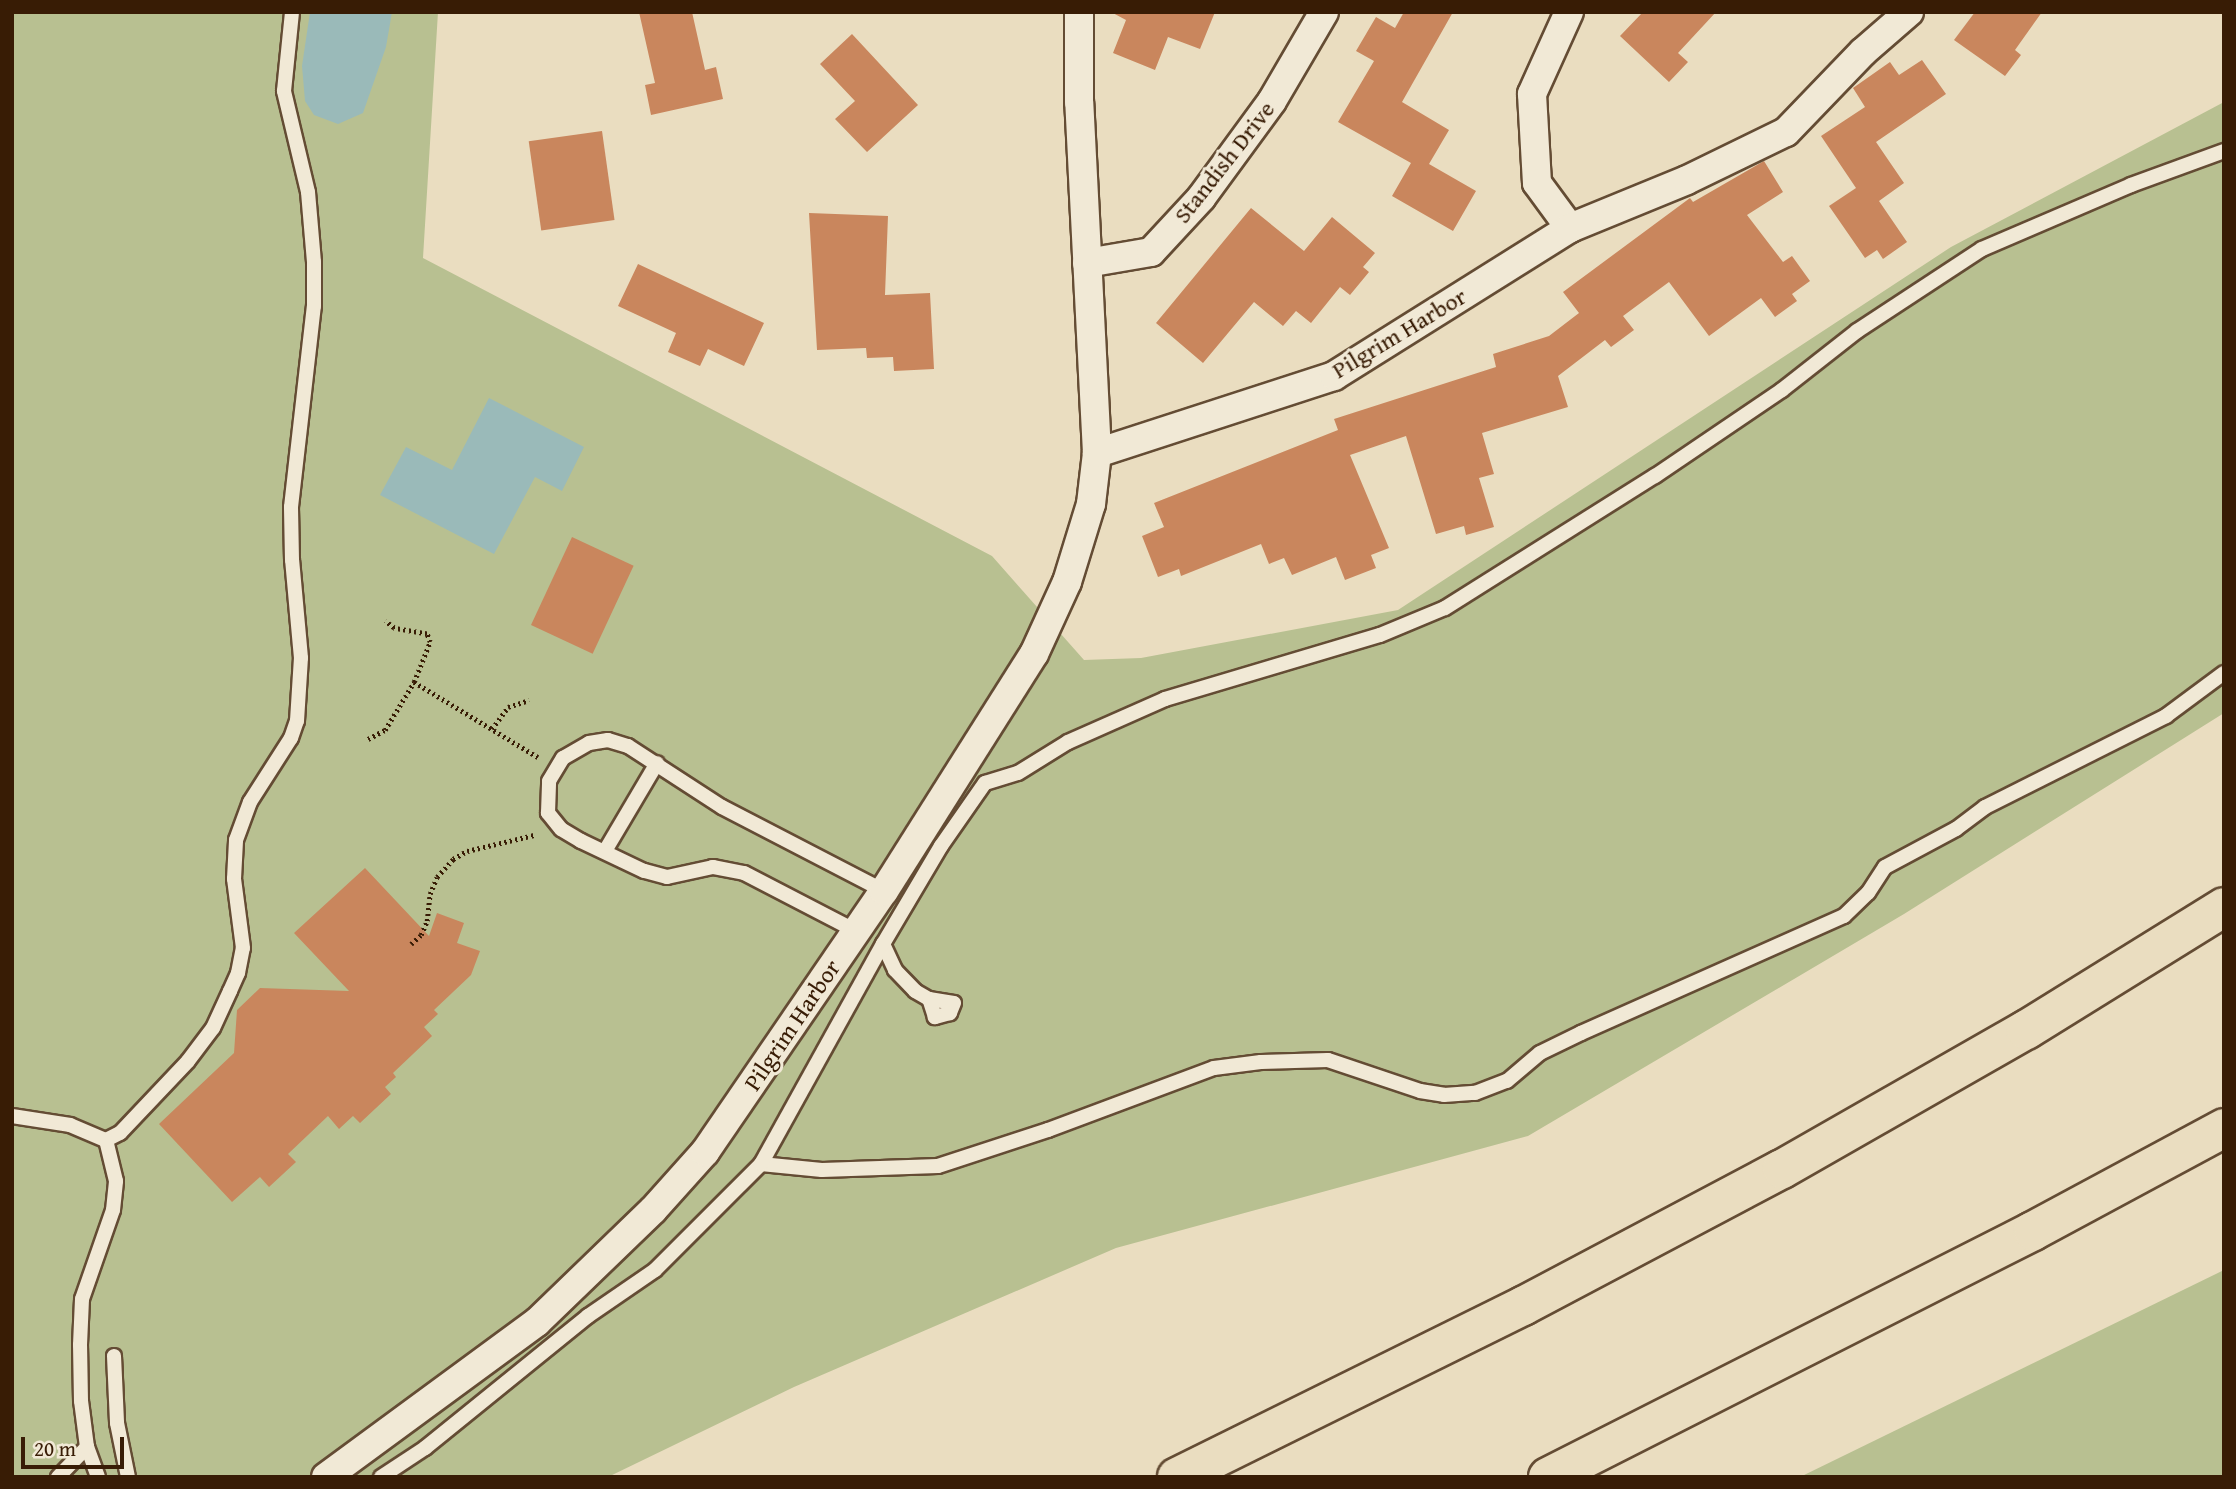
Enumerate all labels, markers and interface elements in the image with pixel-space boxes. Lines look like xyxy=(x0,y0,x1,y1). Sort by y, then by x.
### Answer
street label: Standish Drive xyxy=(1167,95,1281,229)
street label: Pilgrim Harbor xyxy=(1327,282,1471,384)
street label: Pilgrim Harbor xyxy=(738,954,846,1096)
scale bar xyxy=(24,1422,128,1466)
text: 20 m xyxy=(34,1433,76,1464)

